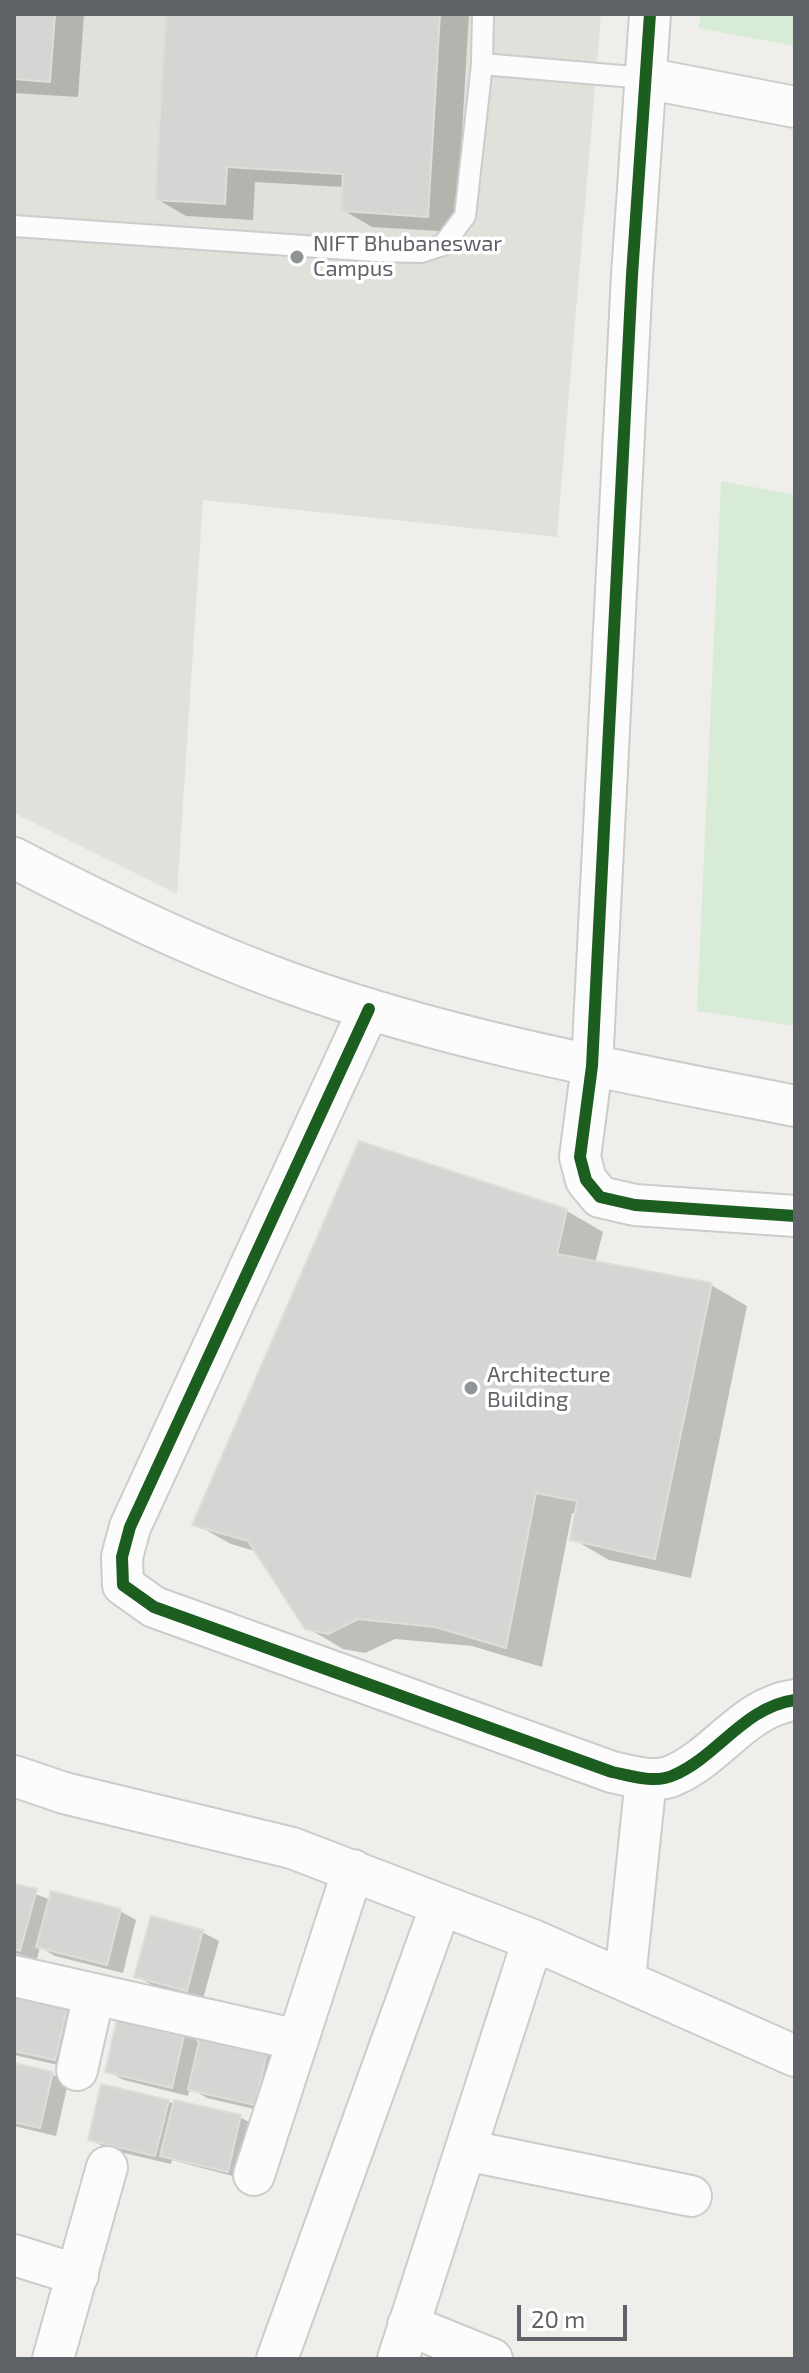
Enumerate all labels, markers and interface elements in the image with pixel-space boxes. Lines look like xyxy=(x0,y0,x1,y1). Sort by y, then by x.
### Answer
place label: NIFT Bhubaneswar Campus xyxy=(313,231,502,282)
marker: NIFT Bhubaneswar Campus xyxy=(288,248,306,266)
place label: Architecture Building xyxy=(487,1362,610,1414)
marker: Architecture Building xyxy=(462,1379,480,1397)
scale bar xyxy=(521,2289,631,2339)
text: 20 m xyxy=(531,2304,585,2333)

